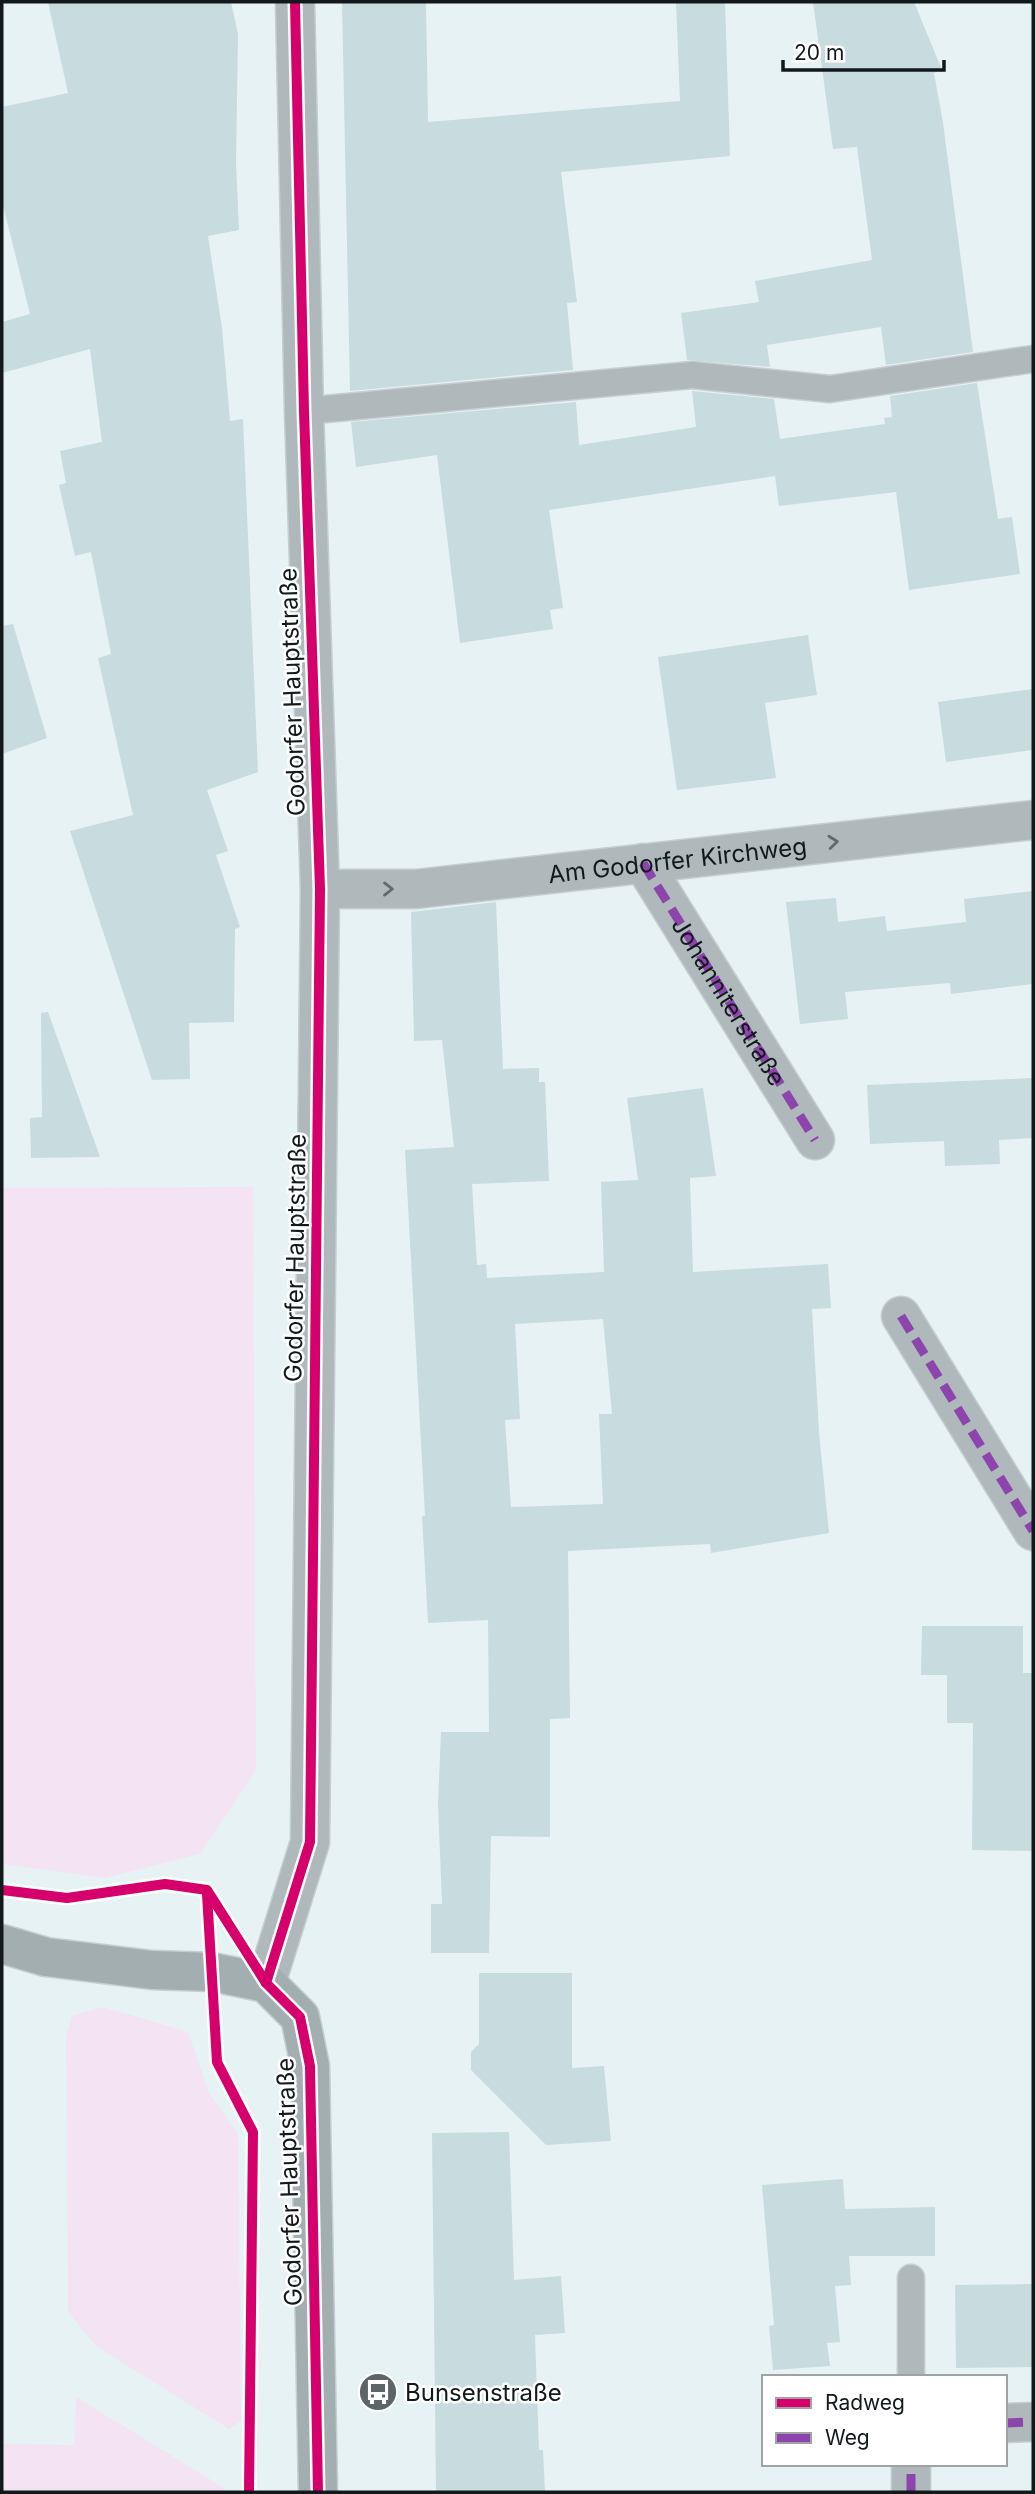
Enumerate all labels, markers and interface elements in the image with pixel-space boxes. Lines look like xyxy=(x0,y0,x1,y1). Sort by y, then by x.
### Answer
scale bar xyxy=(783,28,944,72)
text: 20 m xyxy=(794,40,844,65)
street label: Godorfer Hauptstraße xyxy=(273,567,311,817)
street label: Am Godorfer Kirchweg xyxy=(547,831,808,889)
one-way arrow xyxy=(827,835,839,850)
one-way arrow xyxy=(383,881,394,897)
street label: Johanniterstraße xyxy=(666,912,792,1091)
street label: Godorfer Hauptstraße xyxy=(278,1134,312,1382)
street label: Godorfer Hauptstraße xyxy=(270,2057,308,2307)
bus stop icon: Bunsenstraße xyxy=(357,2371,399,2413)
legend xyxy=(762,2375,1007,2466)
place label: Bunsenstraße xyxy=(405,2378,562,2407)
text: Radweg xyxy=(825,2390,905,2415)
text: Weg xyxy=(825,2425,870,2450)

